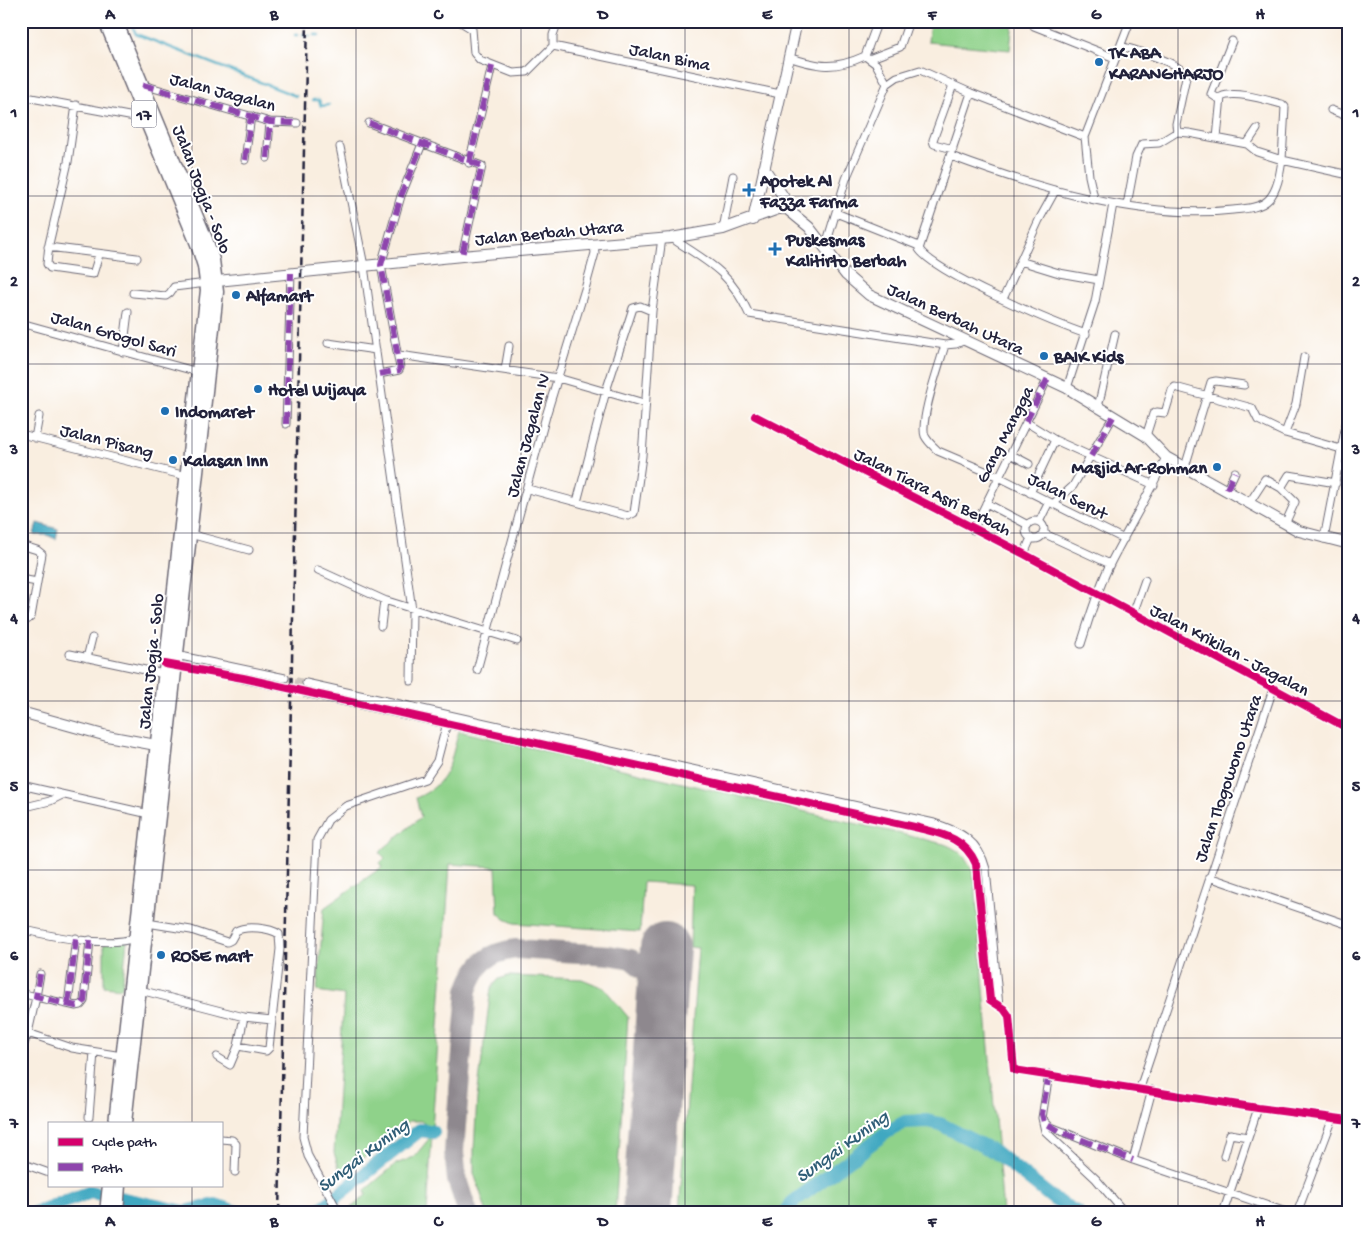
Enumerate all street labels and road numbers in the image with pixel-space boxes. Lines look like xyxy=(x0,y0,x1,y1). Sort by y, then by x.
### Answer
street label: Jalan Bima xyxy=(627,40,713,77)
street label: Jalan Jagalan xyxy=(167,69,278,118)
road number: 17 xyxy=(132,100,156,128)
street label: Jalan Jogja - Solo xyxy=(167,123,235,257)
street label: Jalan Berbah Utara xyxy=(474,217,625,251)
street label: Jalan Berbah Utara xyxy=(883,279,1028,362)
street label: Jalan Grogol Sari xyxy=(48,307,179,363)
street label: Jalan Jagalan IV xyxy=(503,372,556,500)
street label: Gang Mangga xyxy=(973,382,1040,487)
street label: Jalan Pisang xyxy=(58,421,155,464)
street label: Jalan Tiara Asri Berbah xyxy=(850,444,1014,542)
street label: Jalan Serut xyxy=(1024,469,1112,526)
street label: Jalan Jogja - Solo xyxy=(135,593,170,730)
street label: Jalan Krikilan - Jagalan xyxy=(1146,600,1312,702)
street label: Jalan Tlogowono Utara xyxy=(1191,691,1268,865)

